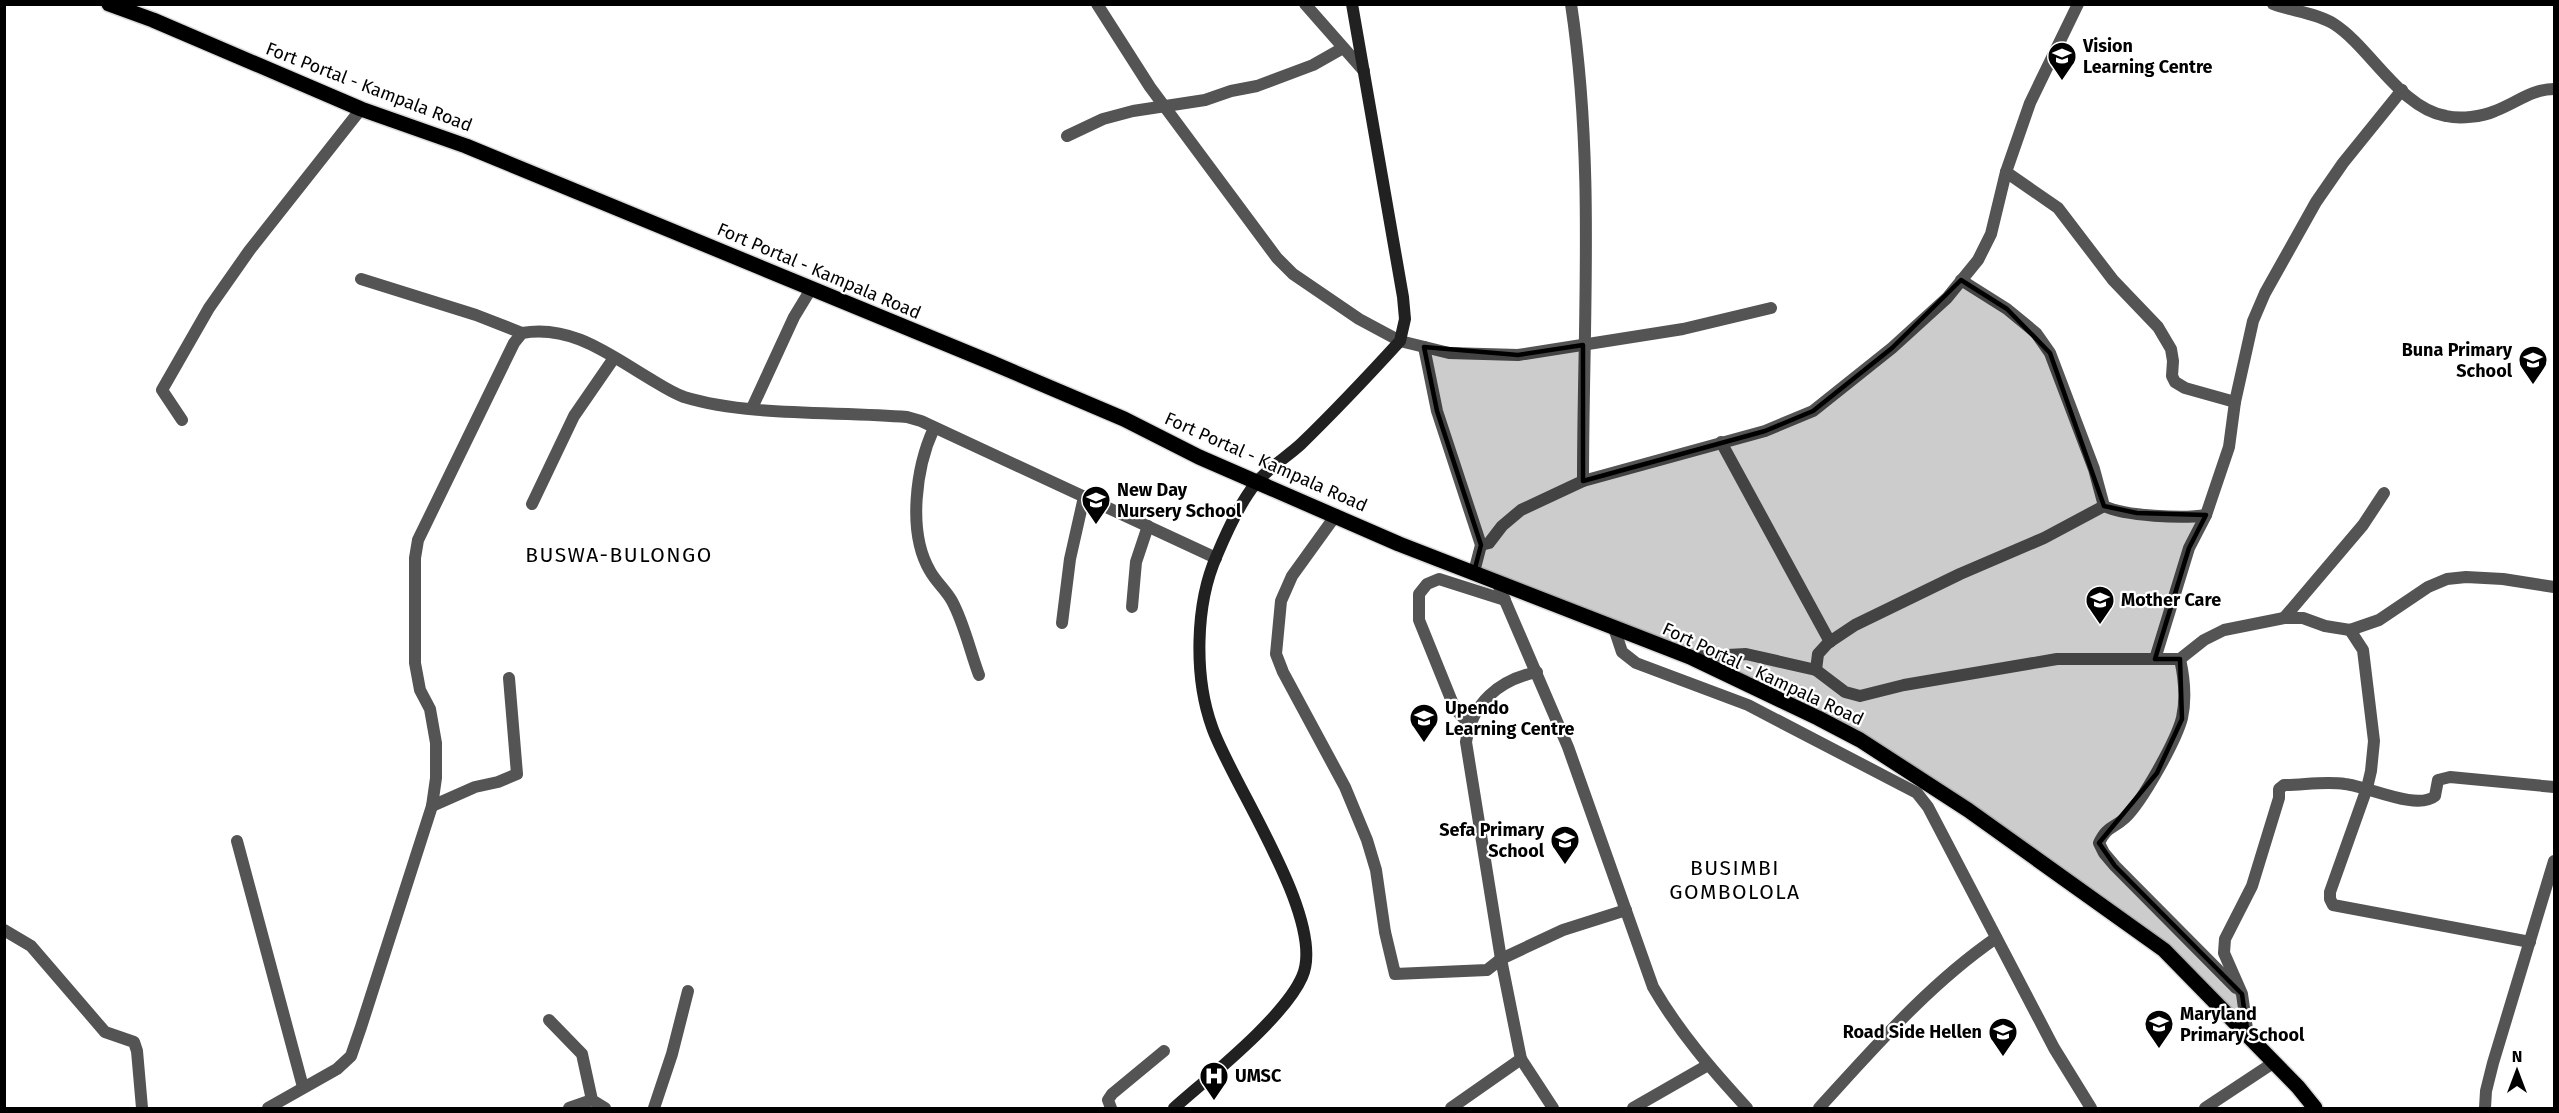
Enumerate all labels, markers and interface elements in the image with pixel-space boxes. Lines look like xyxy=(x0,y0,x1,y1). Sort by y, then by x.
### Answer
place label: Vision Learning Centre xyxy=(2082,35,2213,78)
street label: Fort Portal - Kampala Road xyxy=(263,37,475,137)
school or university icon: Vision Learning Centre xyxy=(2046,40,2078,82)
street label: Fort Portal - Kampala Road xyxy=(714,218,924,324)
place label: Buna Primary School xyxy=(2402,339,2513,382)
school or university icon: Buna Primary School xyxy=(2517,344,2549,386)
street label: Fort Portal - Kampala Road xyxy=(1161,407,1371,517)
place label: New Day Nursery School xyxy=(1117,479,1242,522)
school or university icon: New Day Nursery School xyxy=(1080,484,1112,526)
district label: BUSWA-BULONGO xyxy=(525,542,713,568)
school or university icon: Mother Care xyxy=(2084,584,2116,626)
place label: Mother Care xyxy=(2121,589,2221,611)
street label: Fort Portal - Kampala Road xyxy=(1659,618,1867,730)
place label: Upendo Learning Centre xyxy=(1445,697,1575,740)
school or university icon: Upendo Learning Centre xyxy=(1408,702,1440,744)
place label: Sefa Primary School xyxy=(1439,819,1545,862)
school or university icon: Sefa Primary School xyxy=(1549,824,1581,866)
district label: BUSIMBI GOMBOLOLA xyxy=(1669,855,1801,905)
place label: Maryland Primary School xyxy=(2180,1003,2305,1046)
school or university icon: Maryland Primary School xyxy=(2143,1008,2175,1050)
school or university icon: Road Side Hellen xyxy=(1987,1016,2019,1058)
place label: Road Side Hellen xyxy=(1843,1021,1982,1043)
north arrow xyxy=(2487,1041,2547,1101)
text: N xyxy=(2512,1047,2522,1066)
hospital icon: UMSC xyxy=(1198,1060,1230,1102)
place label: UMSC xyxy=(1235,1065,1282,1087)

